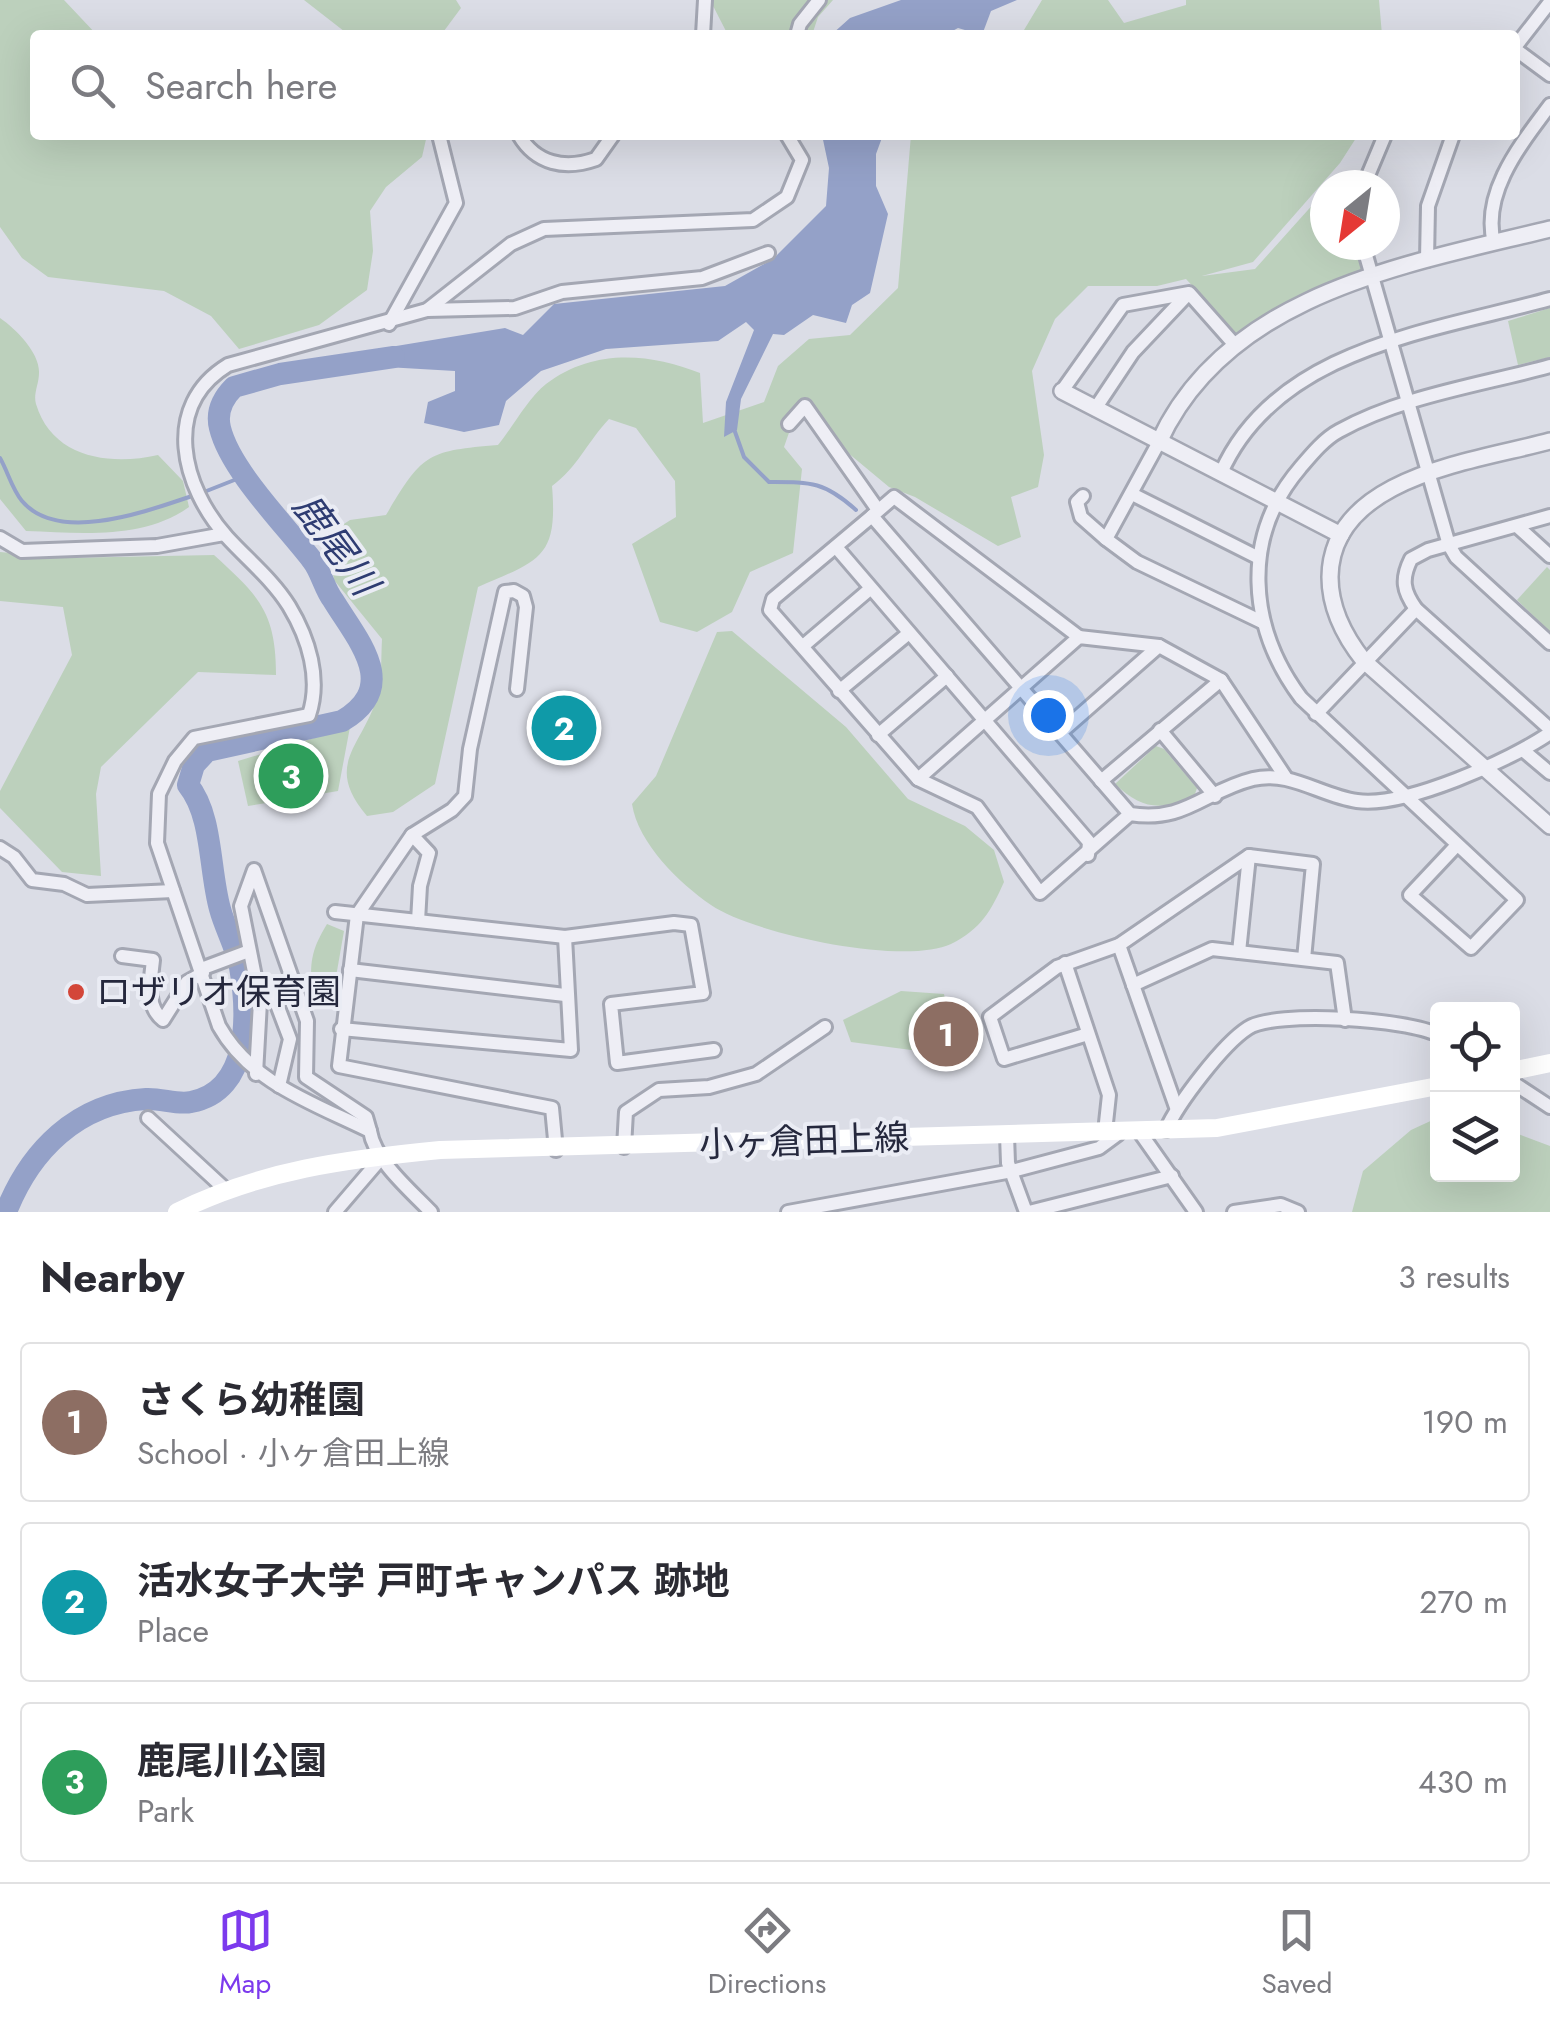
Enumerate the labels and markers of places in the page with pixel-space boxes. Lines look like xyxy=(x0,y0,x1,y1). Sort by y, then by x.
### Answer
pin: 2 xyxy=(532,690,596,766)
pin: 3 xyxy=(258,738,324,814)
place label: ロザリオ保育園 xyxy=(96,967,341,1017)
marker: ロザリオ保育園 xyxy=(65,981,87,1003)
pin: 1 xyxy=(914,996,978,1072)

